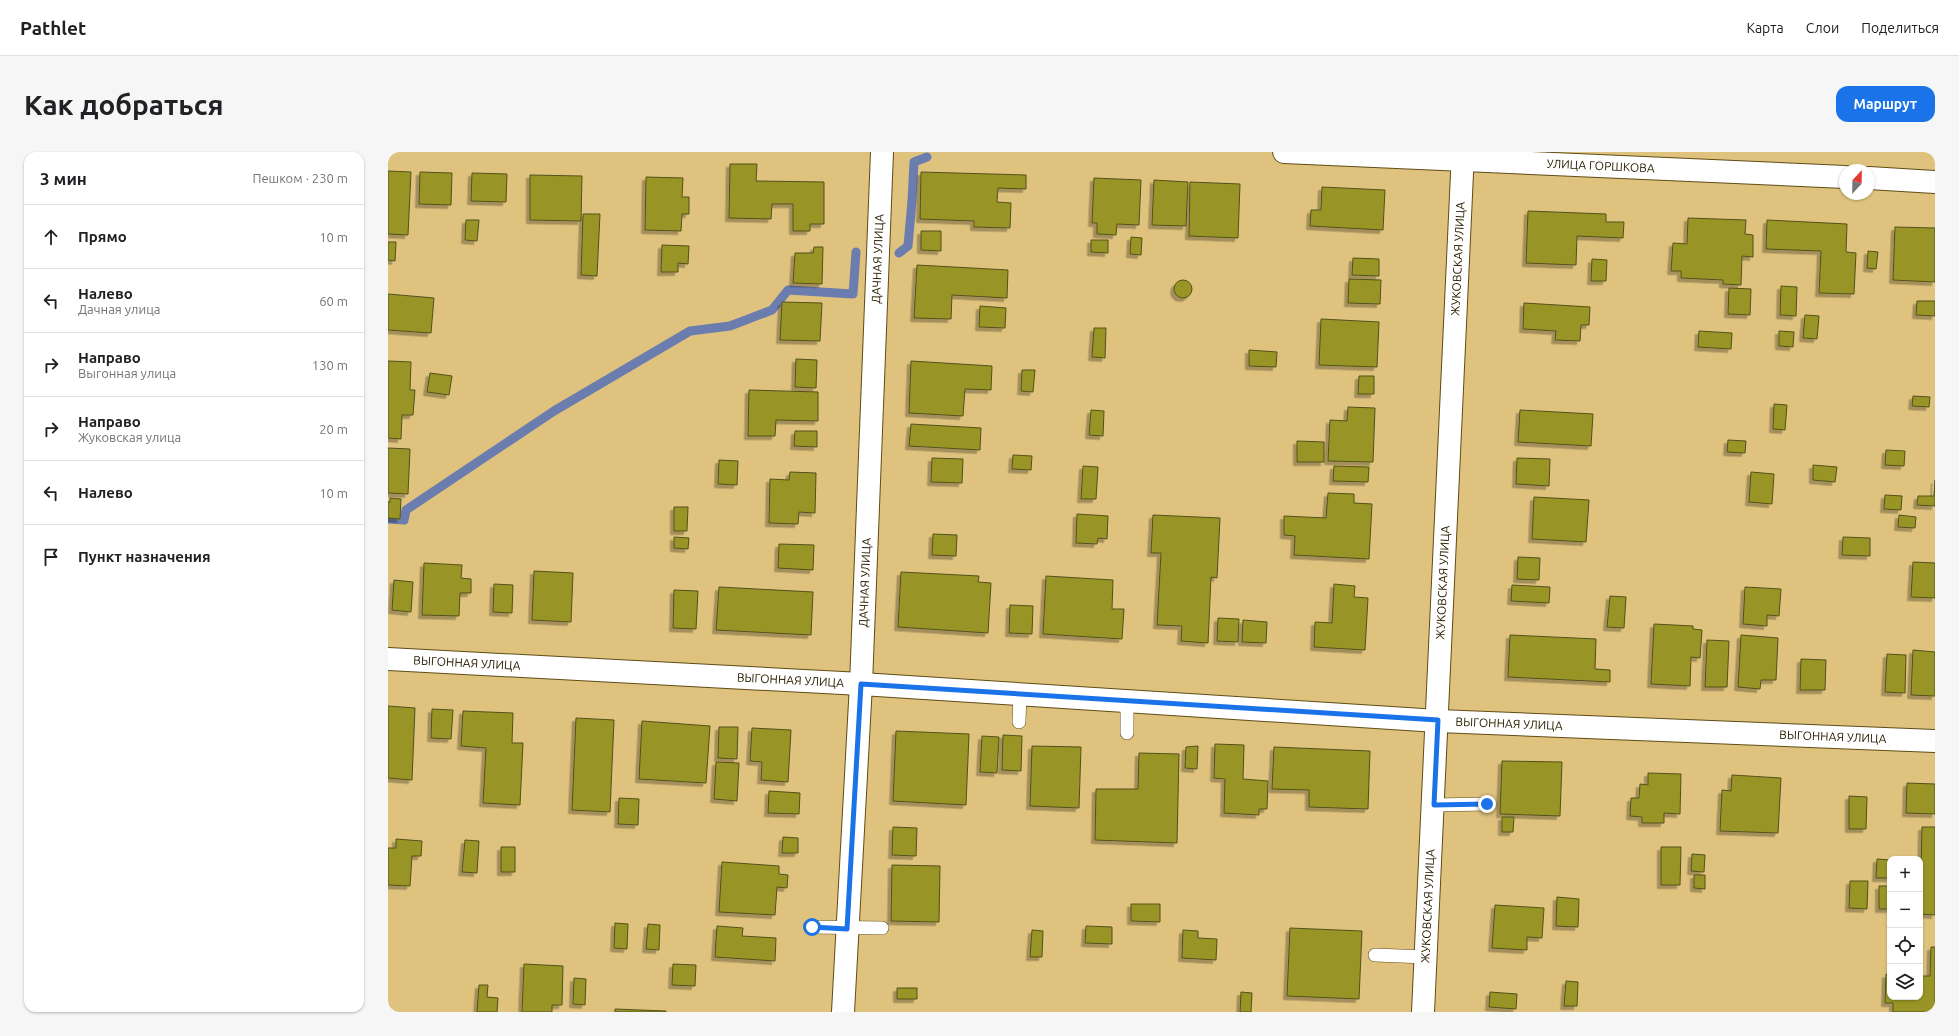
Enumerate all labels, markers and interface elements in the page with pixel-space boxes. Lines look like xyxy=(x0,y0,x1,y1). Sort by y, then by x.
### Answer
text: Pathlet xyxy=(20,17,86,39)
text: Карта xyxy=(1746,20,1784,36)
text: Слои xyxy=(1806,20,1839,36)
text: Поделиться xyxy=(1861,20,1939,36)
button: Маршрут xyxy=(1836,86,1935,122)
text: Как добраться xyxy=(24,89,223,120)
street label: УЛИЦА ГОРШКОВА xyxy=(1546,157,1655,175)
north arrow xyxy=(1839,164,1875,200)
text: 3 мин xyxy=(40,169,87,188)
text: Пешком · 230 m xyxy=(252,171,348,185)
street label: ЖУКОВСКАЯ УЛИЦА xyxy=(1448,201,1467,316)
street label: ДАЧНАЯ УЛИЦА xyxy=(869,214,886,304)
icon: ahead xyxy=(40,226,62,248)
text: Прямо xyxy=(78,228,127,245)
text: 10 m xyxy=(319,230,348,244)
text: Налево xyxy=(78,285,133,302)
icon: left xyxy=(40,290,62,312)
text: 60 m xyxy=(319,294,348,308)
text: Дачная улица xyxy=(78,302,160,316)
text: Направо xyxy=(78,349,141,366)
icon: right xyxy=(40,354,62,376)
text: 130 m xyxy=(312,358,348,372)
text: Выгонная улица xyxy=(78,366,176,380)
text: Направо xyxy=(78,413,141,430)
icon: right xyxy=(40,418,62,440)
text: 20 m xyxy=(319,422,348,436)
text: Жуковская улица xyxy=(78,430,181,444)
icon: left xyxy=(40,482,62,504)
text: Налево xyxy=(78,484,133,501)
text: 10 m xyxy=(319,486,348,500)
street label: ЖУКОВСКАЯ УЛИЦА xyxy=(1433,525,1452,640)
street label: ДАЧНАЯ УЛИЦА xyxy=(856,537,873,628)
icon: arrive xyxy=(40,546,62,568)
text: Пункт назначения xyxy=(78,548,211,565)
street label: ВЫГОННАЯ УЛИЦА xyxy=(413,653,521,672)
street label: ВЫГОННАЯ УЛИЦА xyxy=(737,670,845,689)
street label: ВЫГОННАЯ УЛИЦА xyxy=(1455,715,1563,732)
street label: ВЫГОННАЯ УЛИЦА xyxy=(1779,728,1887,745)
route end xyxy=(1478,795,1496,813)
street label: ЖУКОВСКАЯ УЛИЦА xyxy=(1418,849,1437,963)
map controls xyxy=(1887,856,1923,1000)
button: + xyxy=(1887,856,1923,892)
button: − xyxy=(1887,892,1923,928)
route start xyxy=(803,918,821,936)
button: locate xyxy=(1887,928,1923,964)
button: layers xyxy=(1887,964,1923,1000)

